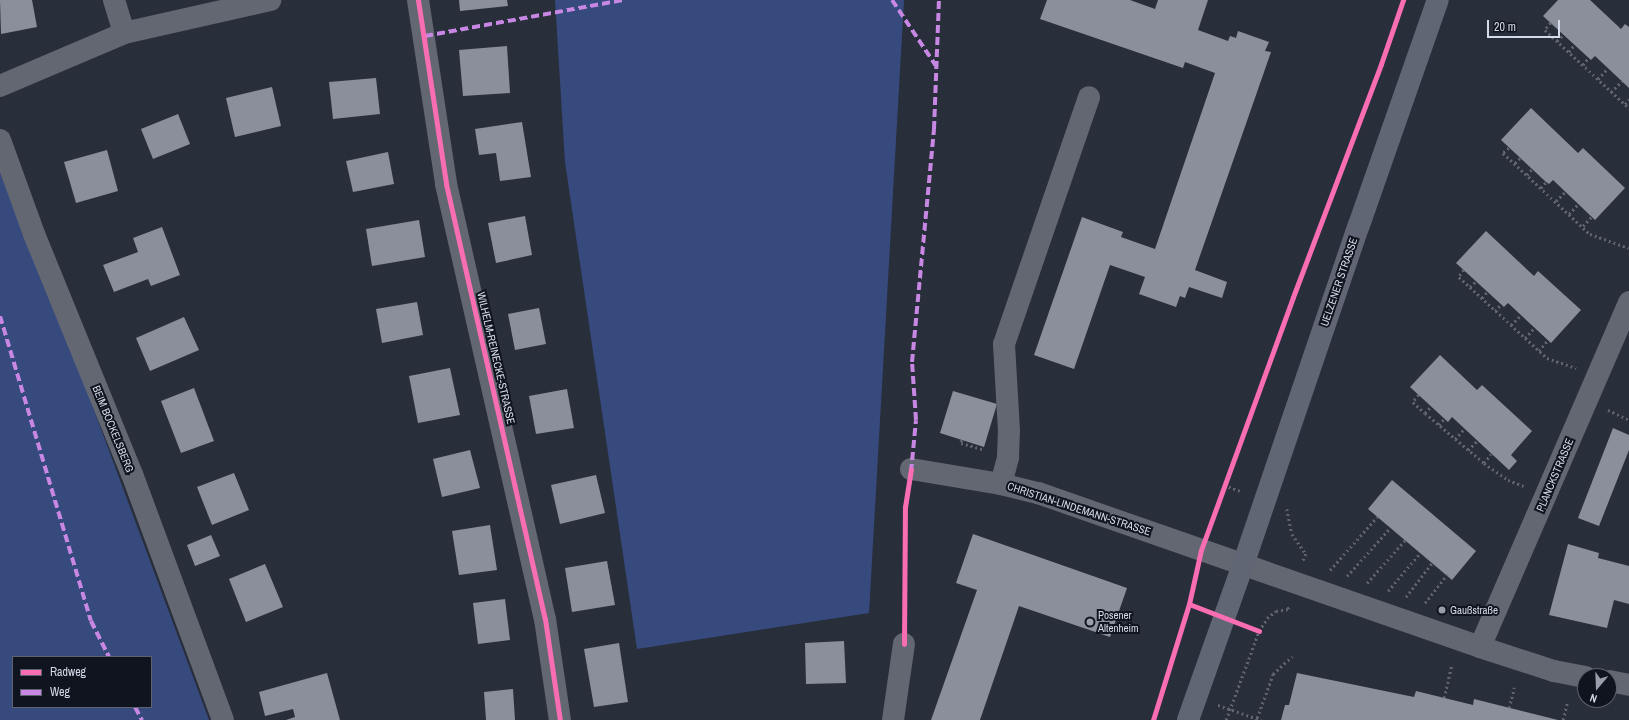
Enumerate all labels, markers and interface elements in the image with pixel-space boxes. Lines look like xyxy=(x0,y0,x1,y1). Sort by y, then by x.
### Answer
scale bar xyxy=(1489,12,1562,38)
text: 20 m xyxy=(1494,19,1516,35)
street label: UELZENER STRASSE xyxy=(1318,236,1360,328)
street label: WILHELM-REINECKE-STRASSE xyxy=(474,291,518,425)
street label: BEIM BOCKELSBERG xyxy=(90,384,136,474)
street label: PLANCKSTRASSE xyxy=(1534,436,1576,514)
street label: CHRISTIAN-LINDEMANN-STRASSE xyxy=(1006,480,1152,538)
place label: Gaußstraße xyxy=(1450,603,1498,617)
marker: Gaußstraße xyxy=(1437,605,1447,615)
place label: Posener Altenheim xyxy=(1098,609,1139,635)
marker: Posener Altenheim xyxy=(1085,617,1095,627)
legend xyxy=(12,656,152,708)
text: Radweg xyxy=(50,664,86,680)
north arrow xyxy=(1577,668,1617,708)
text: Weg xyxy=(50,684,70,700)
text: N xyxy=(1588,691,1599,706)

